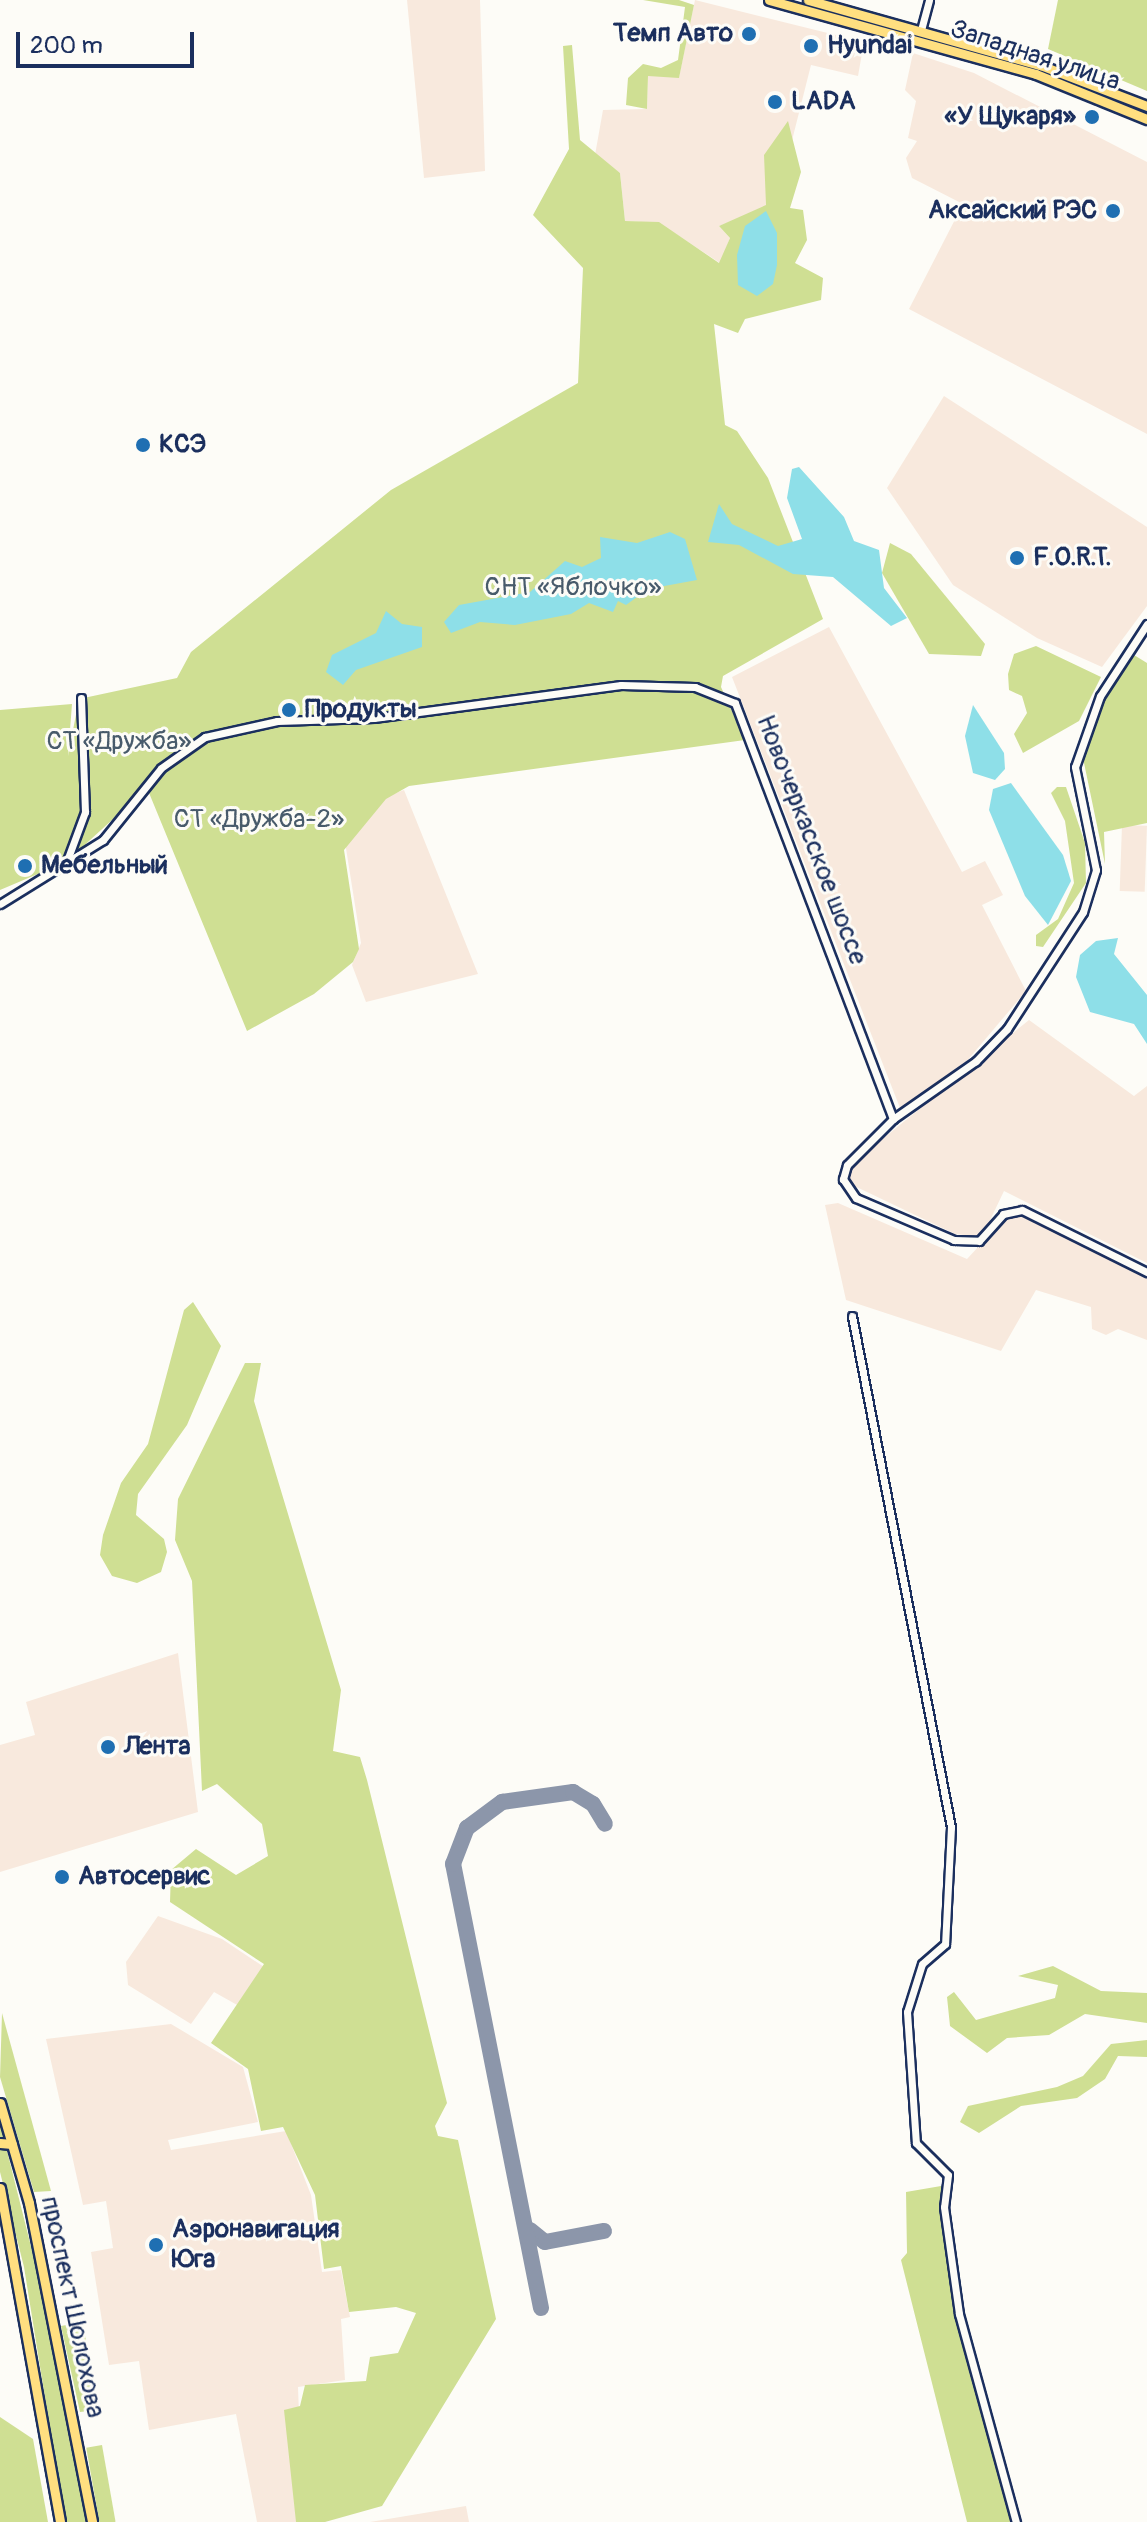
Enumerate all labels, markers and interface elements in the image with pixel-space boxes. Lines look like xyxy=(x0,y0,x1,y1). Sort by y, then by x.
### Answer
street label: Западная улица xyxy=(946,14,1124,98)
scale bar xyxy=(20,16,198,66)
place label: Темп Авто xyxy=(613,18,733,50)
marker: Темп Авто xyxy=(740,25,758,43)
place label: Hyundai xyxy=(827,30,912,62)
text: 200 m xyxy=(30,31,103,60)
marker: Hyundai xyxy=(802,37,820,55)
place label: LADA xyxy=(791,86,856,118)
marker: LADA xyxy=(766,93,784,111)
place label: «У Щукаря» xyxy=(944,101,1076,133)
marker: «У Щукаря» xyxy=(1083,108,1101,126)
place label: Аксайский РЭС xyxy=(928,195,1097,227)
marker: Аксайский РЭС xyxy=(1104,202,1122,220)
place label: КСЭ xyxy=(159,429,206,461)
marker: КСЭ xyxy=(134,436,152,454)
place label: F.O.R.T. xyxy=(1033,542,1111,574)
marker: F.O.R.T. xyxy=(1008,549,1026,567)
park label: СНТ «Яблочко» xyxy=(485,572,661,604)
place label: Продукты xyxy=(305,694,417,726)
marker: Продукты xyxy=(280,701,298,719)
street label: Новочеркасское шоссе xyxy=(749,711,873,969)
park label: СТ «Дружба» xyxy=(47,726,191,758)
park label: СТ «Дружба-2» xyxy=(174,804,344,836)
place label: Мебельный xyxy=(41,850,168,882)
marker: Мебельный xyxy=(16,857,34,875)
place label: Лента xyxy=(124,1731,191,1763)
marker: Лента xyxy=(99,1738,117,1756)
place label: Автосервис xyxy=(78,1861,211,1893)
marker: Автосервис xyxy=(53,1868,71,1886)
street label: проспект Шолохова xyxy=(33,2193,111,2421)
place label: Аэронавигация Юга xyxy=(172,2214,340,2276)
marker: Аэронавигация Юга xyxy=(147,2236,165,2254)

